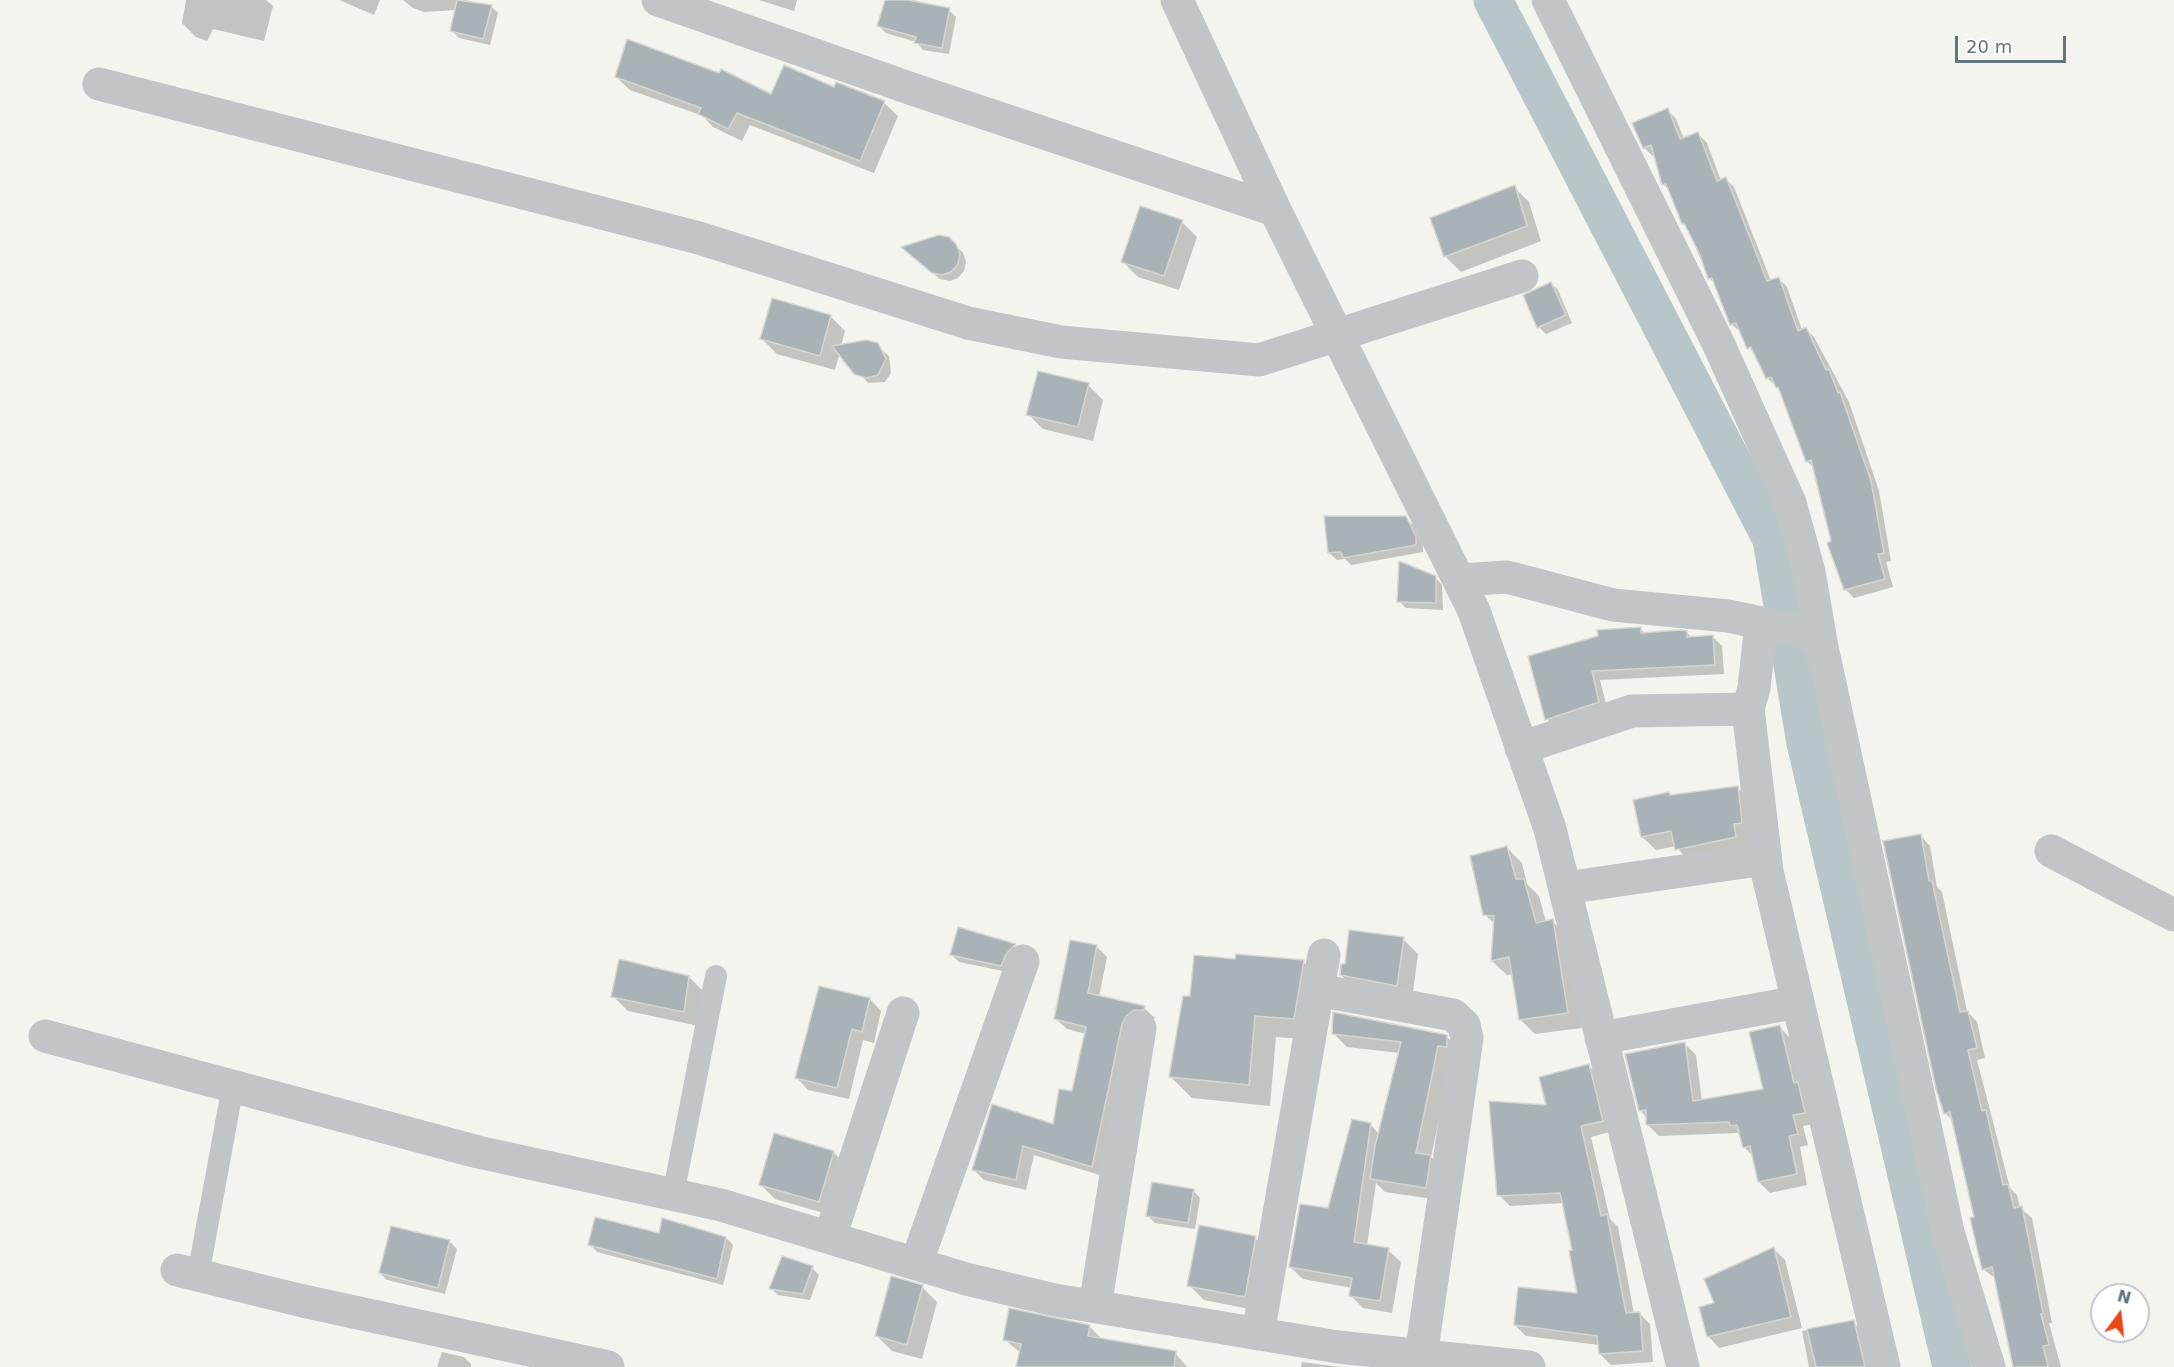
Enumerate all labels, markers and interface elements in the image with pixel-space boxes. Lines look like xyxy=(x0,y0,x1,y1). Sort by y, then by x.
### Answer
scale bar xyxy=(1958,24,2069,62)
text: 20 m xyxy=(1966,36,2012,57)
north arrow xyxy=(2090,1283,2150,1343)
text: N xyxy=(2115,1286,2133,1308)

